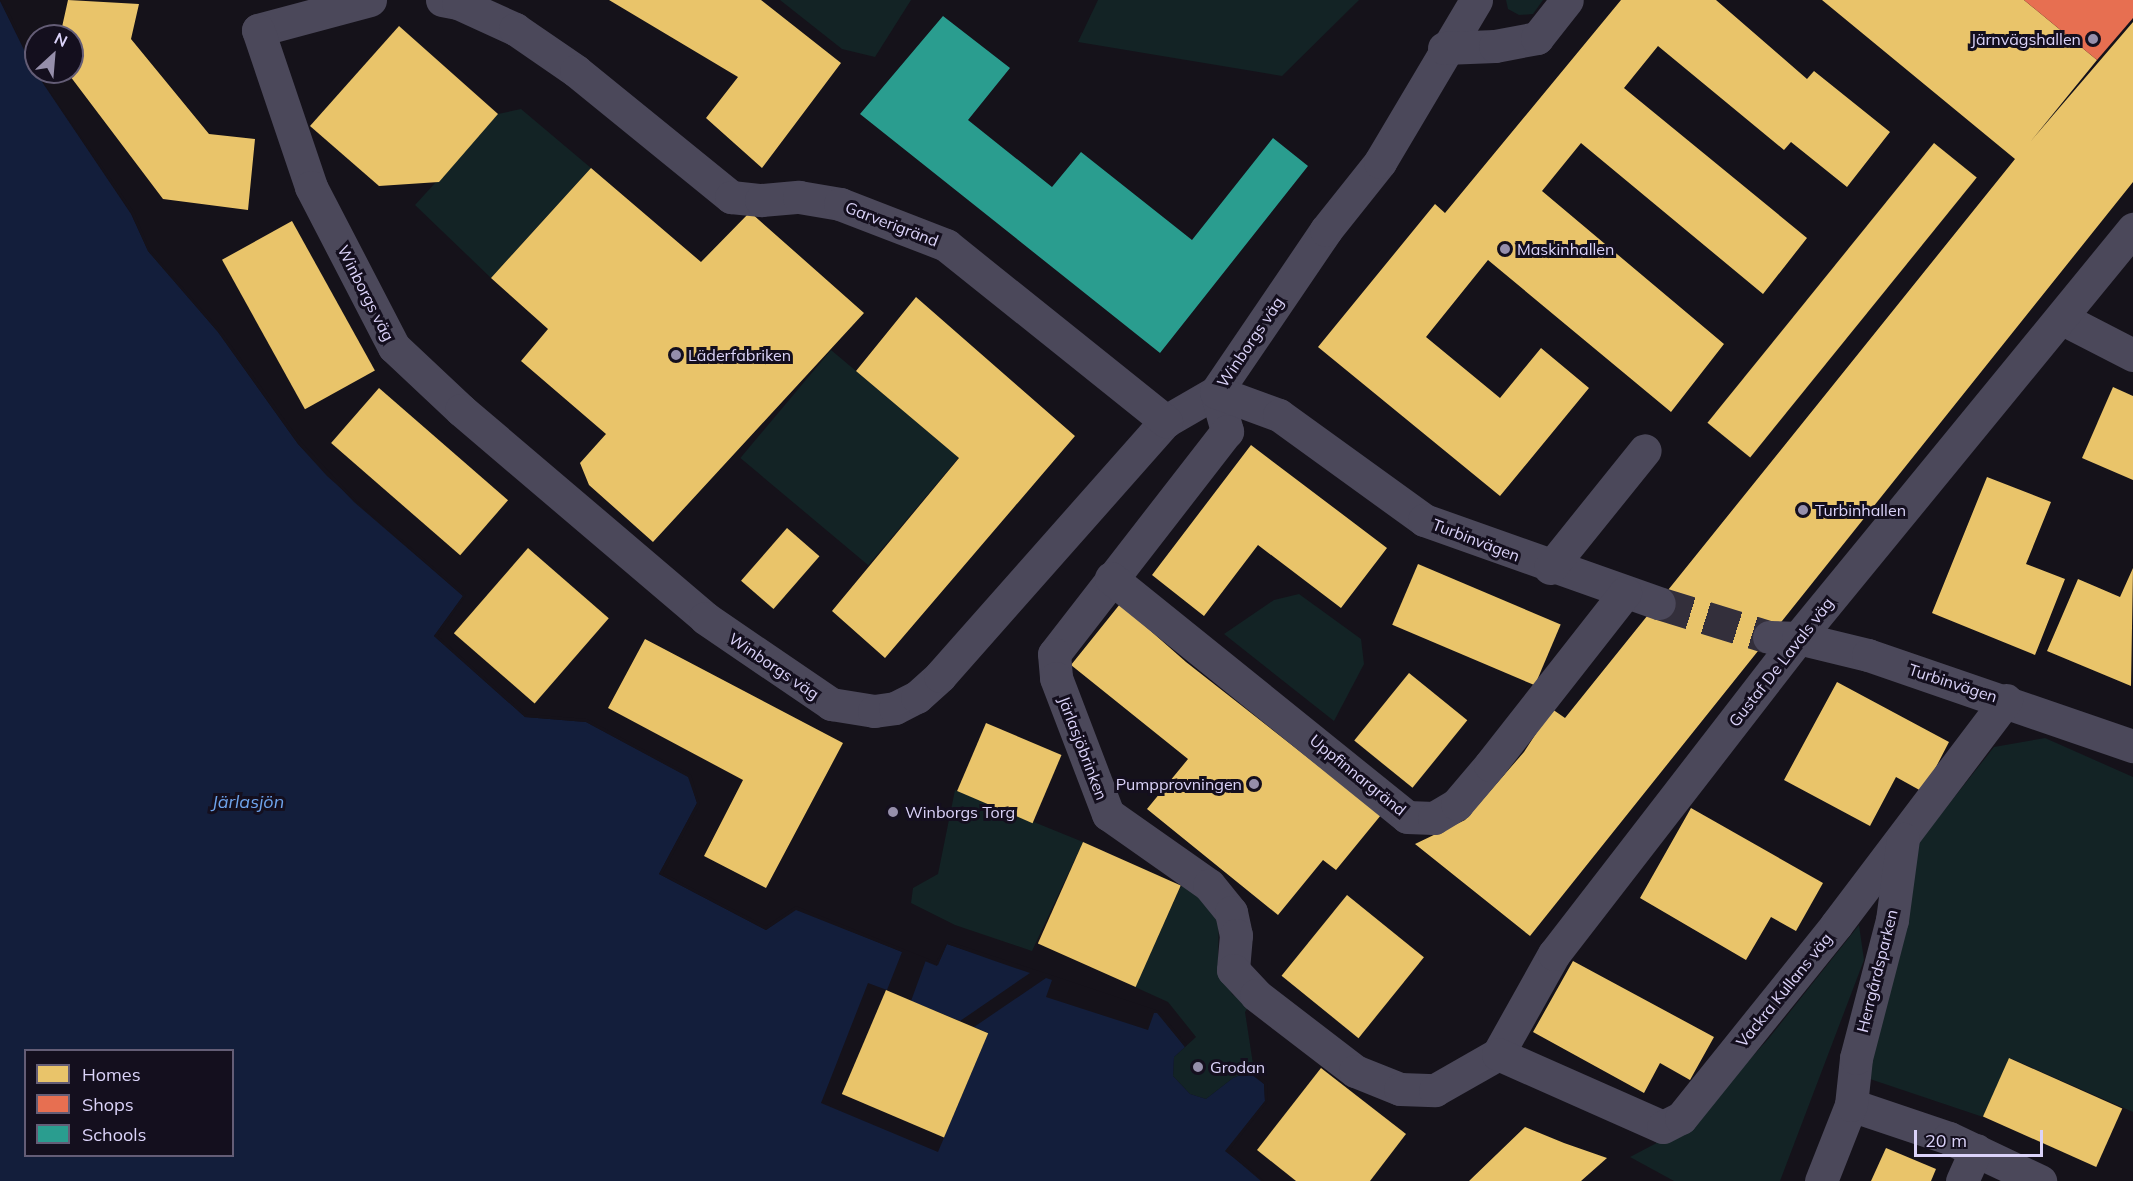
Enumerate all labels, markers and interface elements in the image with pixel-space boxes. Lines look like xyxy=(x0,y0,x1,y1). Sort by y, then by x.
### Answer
north arrow xyxy=(24,24,84,84)
text: N xyxy=(51,28,71,51)
place label: Järnvägshallen xyxy=(1971,29,2081,49)
marker: Järnvägshallen xyxy=(2086,32,2100,46)
street label: Garverigränd xyxy=(843,197,941,251)
place label: Maskinhallen xyxy=(1517,239,1614,259)
street label: Winborgs väg xyxy=(334,242,398,344)
marker: Maskinhallen xyxy=(1498,242,1512,256)
street label: Winborgs väg xyxy=(1213,293,1287,391)
place label: Läderfabriken xyxy=(688,345,791,365)
marker: Läderfabriken xyxy=(669,348,683,362)
place label: Turbinhallen xyxy=(1815,500,1906,520)
marker: Turbinhallen xyxy=(1796,503,1810,517)
street label: Turbinvägen xyxy=(1430,515,1522,565)
street label: Gustaf De Lavals väg xyxy=(1725,594,1837,730)
street label: Winborgs väg xyxy=(725,629,823,703)
street label: Turbinvägen xyxy=(1906,660,2000,706)
street label: Järlasjöbrinken xyxy=(1054,693,1112,803)
street label: Uppfinnargränd xyxy=(1306,730,1410,820)
place label: Pumpprovningen xyxy=(1116,774,1242,794)
marker: Pumpprovningen xyxy=(1247,777,1261,791)
water label: Järlasjön xyxy=(212,791,284,813)
place label: Winborgs Torg xyxy=(905,802,1015,822)
marker: Winborgs Torg xyxy=(886,805,900,819)
street label: Herrgårdsparken xyxy=(1852,908,1902,1034)
street label: Vackra Kullans väg xyxy=(1732,929,1836,1051)
legend xyxy=(24,1049,234,1157)
place label: Grodan xyxy=(1210,1057,1265,1077)
marker: Grodan xyxy=(1191,1060,1205,1074)
text: Homes xyxy=(82,1063,141,1086)
text: Shops xyxy=(82,1093,134,1116)
scale bar xyxy=(1917,1118,2046,1156)
text: Schools xyxy=(82,1123,146,1146)
text: 20 m xyxy=(1925,1129,1967,1152)

